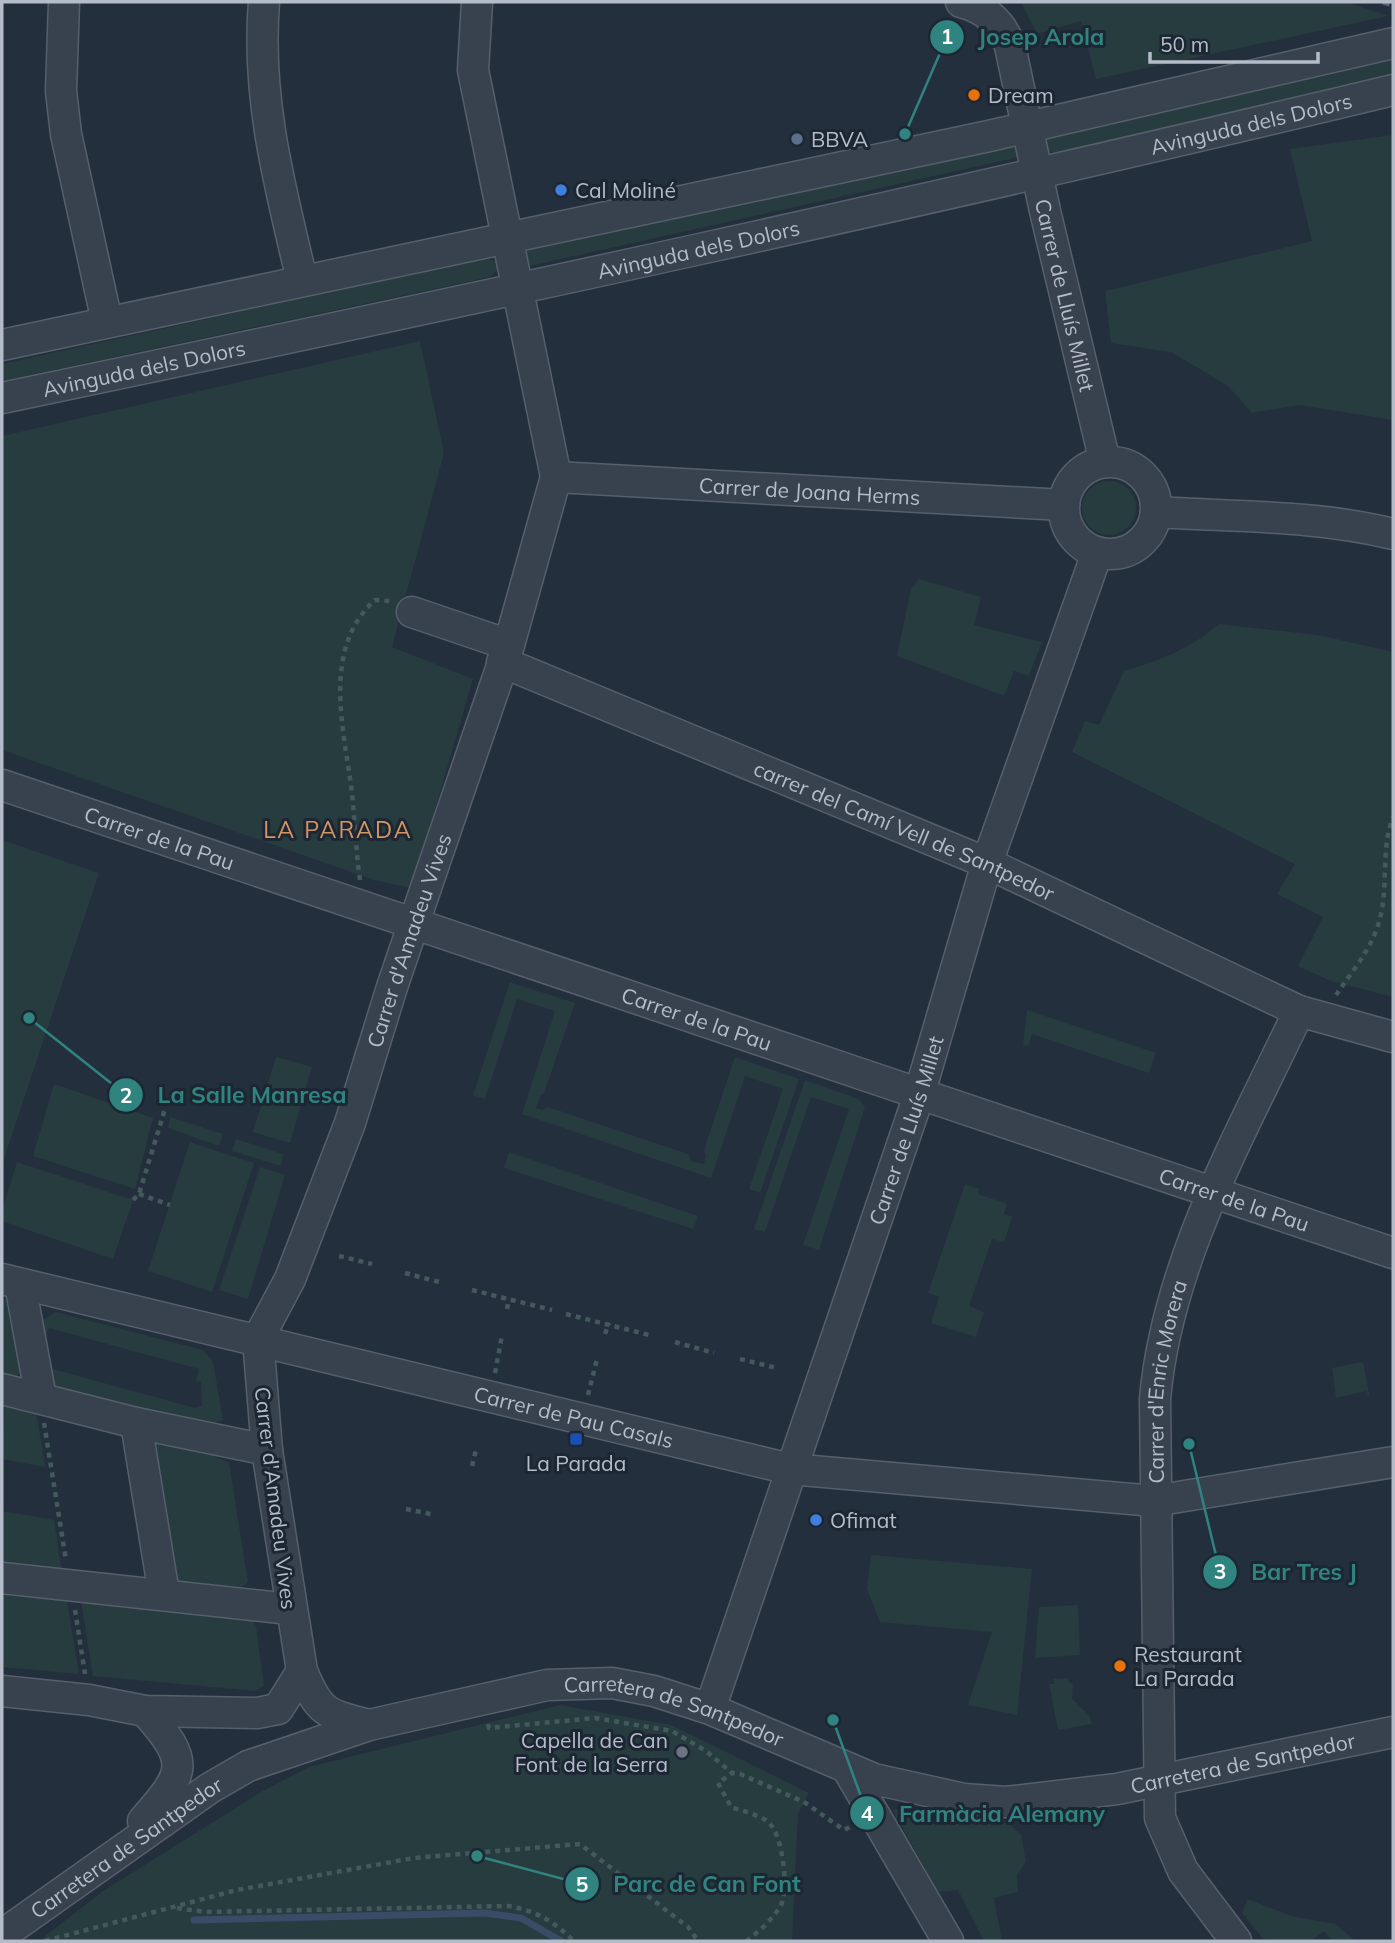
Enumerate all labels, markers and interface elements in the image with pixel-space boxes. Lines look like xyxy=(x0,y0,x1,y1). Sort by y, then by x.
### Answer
callout: Josep Arola xyxy=(929,15,1119,59)
scale bar xyxy=(1150,21,1318,65)
text: Josep Arola xyxy=(978,22,1104,51)
text: 1 xyxy=(941,23,953,49)
text: 50 m xyxy=(1160,31,1209,57)
place label: Dream xyxy=(988,82,1054,108)
marker: Dream xyxy=(966,87,982,103)
street label: Avinguda dels Dolors xyxy=(1148,87,1355,160)
place label: BBVA xyxy=(811,126,869,152)
marker: BBVA xyxy=(789,131,805,147)
place label: Cal Moliné xyxy=(575,177,676,203)
marker: Cal Moliné xyxy=(553,182,569,198)
street label: Carrer de Lluís Millet xyxy=(1030,196,1101,394)
street label: Avinguda dels Dolors xyxy=(595,214,802,284)
street label: Avinguda dels Dolors xyxy=(40,334,248,402)
street label: Carrer de Joana Herms xyxy=(698,472,921,510)
street label: carrer del Camí Vell de Santpedor xyxy=(750,755,1059,906)
street label: Carrer de la Pau xyxy=(81,801,238,875)
district label: LA PARADA xyxy=(263,815,413,844)
street label: Carrer d'Amadeu Vives xyxy=(361,830,457,1051)
street label: Carrer de la Pau xyxy=(618,981,775,1056)
street label: Carrer de Lluís Millet xyxy=(863,1033,949,1228)
callout: La Salle Manresa xyxy=(108,1073,360,1117)
text: La Salle Manresa xyxy=(158,1080,346,1109)
text: 2 xyxy=(120,1082,132,1108)
street label: Carrer de la Pau xyxy=(1156,1162,1313,1237)
street label: Carrer d'Enric Morera xyxy=(1142,1277,1192,1484)
street label: Carrer de Pau Casals xyxy=(471,1380,676,1453)
street label: Carrer d'Amadeu Vives xyxy=(249,1385,303,1611)
marker: La Parada xyxy=(568,1431,584,1447)
place label: La Parada xyxy=(526,1450,626,1476)
place label: Ofimat xyxy=(830,1507,897,1533)
marker: Ofimat xyxy=(808,1512,824,1528)
callout: Bar Tres J xyxy=(1202,1550,1371,1594)
text: Bar Tres J xyxy=(1251,1557,1357,1586)
text: 3 xyxy=(1214,1558,1226,1584)
place label: Restaurant La Parada xyxy=(1134,1641,1242,1691)
marker: Restaurant La Parada xyxy=(1112,1658,1128,1674)
street label: Carretera de Santpedor xyxy=(563,1670,788,1752)
place label: Capella de Can Font de la Serra xyxy=(515,1727,668,1777)
street label: Carretera de Santpedor xyxy=(1128,1727,1358,1799)
marker: Capella de Can Font de la Serra xyxy=(674,1744,690,1760)
street label: Carretera de Santpedor xyxy=(25,1771,227,1924)
callout: Farmàcia Alemany xyxy=(850,1791,1119,1835)
text: Farmàcia Alemany xyxy=(899,1799,1106,1828)
text: 4 xyxy=(861,1800,874,1826)
callout: Parc de Can Font xyxy=(564,1862,815,1906)
text: Parc de Can Font xyxy=(613,1869,801,1898)
text: 5 xyxy=(576,1871,588,1897)

